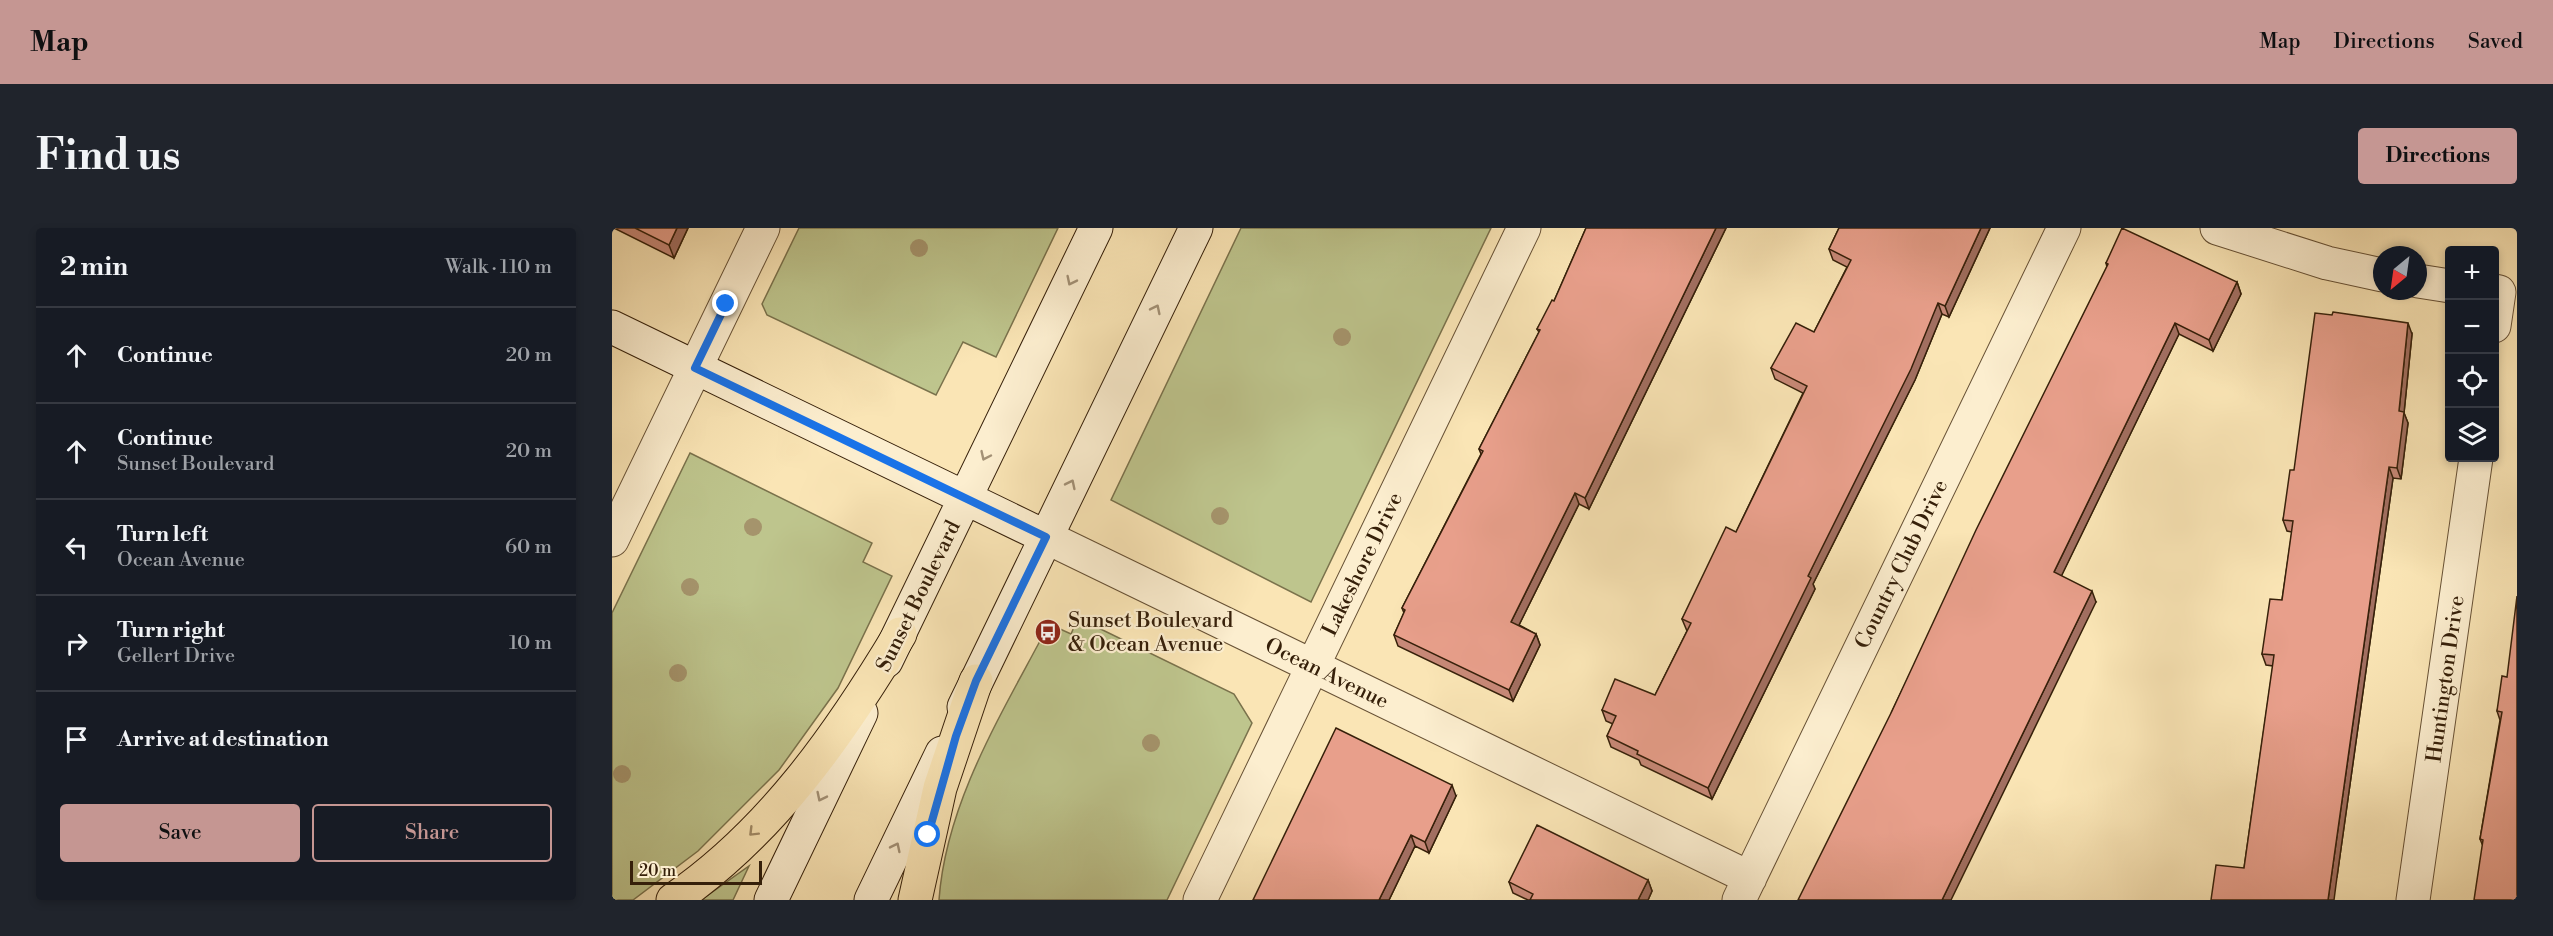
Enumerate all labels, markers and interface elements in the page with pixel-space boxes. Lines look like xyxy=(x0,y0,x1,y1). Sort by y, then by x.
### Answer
text: Map xyxy=(30,25,89,60)
text: Map xyxy=(2259,29,2301,55)
text: Directions xyxy=(2334,29,2435,55)
text: Saved xyxy=(2468,29,2523,55)
button: Directions xyxy=(2358,128,2517,184)
text: Find us xyxy=(36,130,180,183)
north arrow xyxy=(2373,246,2427,300)
map controls xyxy=(2445,246,2499,462)
button: + xyxy=(2445,246,2499,300)
text: 2 min xyxy=(60,251,128,283)
text: Walk · 110 m xyxy=(445,255,552,280)
one-way arrow xyxy=(1066,274,1078,285)
route end xyxy=(712,290,738,316)
button: − xyxy=(2445,300,2499,354)
one-way arrow xyxy=(1149,304,1161,315)
icon: ahead xyxy=(60,339,93,372)
text: Continue xyxy=(117,342,213,369)
text: 20 m xyxy=(506,343,552,368)
button: locate xyxy=(2445,354,2499,408)
button: layers xyxy=(2445,408,2499,462)
text: Continue xyxy=(117,425,213,452)
icon: ahead xyxy=(60,435,93,468)
text: 20 m xyxy=(506,439,552,464)
one-way arrow xyxy=(981,450,993,461)
text: Sunset Boulevard xyxy=(117,452,274,477)
street label: Country Club Drive xyxy=(1850,476,1954,653)
one-way arrow xyxy=(1064,480,1076,491)
street label: Lakeshore Drive xyxy=(1317,488,1409,641)
street label: Sunset Boulevard xyxy=(871,516,967,676)
text: Turn left xyxy=(117,521,208,548)
icon: left xyxy=(60,531,93,564)
text: 60 m xyxy=(505,535,552,560)
text: Ocean Avenue xyxy=(117,548,245,573)
street label: Huntington Drive xyxy=(2421,594,2471,764)
place label: Sunset Boulevard & Ocean Avenue xyxy=(1068,608,1233,658)
text: Turn right xyxy=(117,617,225,644)
bus stop icon: Sunset Boulevard & Ocean Avenue xyxy=(1033,617,1063,647)
icon: right xyxy=(60,627,93,660)
text: 10 m xyxy=(509,631,552,656)
street label: Ocean Avenue xyxy=(1260,633,1393,715)
text: Gellert Drive xyxy=(117,644,235,669)
icon: arrive xyxy=(60,723,93,756)
text: Arrive at destination xyxy=(117,726,329,753)
one-way arrow xyxy=(816,790,828,801)
button: Save xyxy=(60,804,300,862)
button: Share xyxy=(312,804,552,862)
route start xyxy=(914,821,940,847)
one-way arrow xyxy=(749,824,760,835)
one-way arrow xyxy=(889,843,901,854)
scale bar xyxy=(630,858,762,886)
text: 20 m xyxy=(639,861,676,881)

